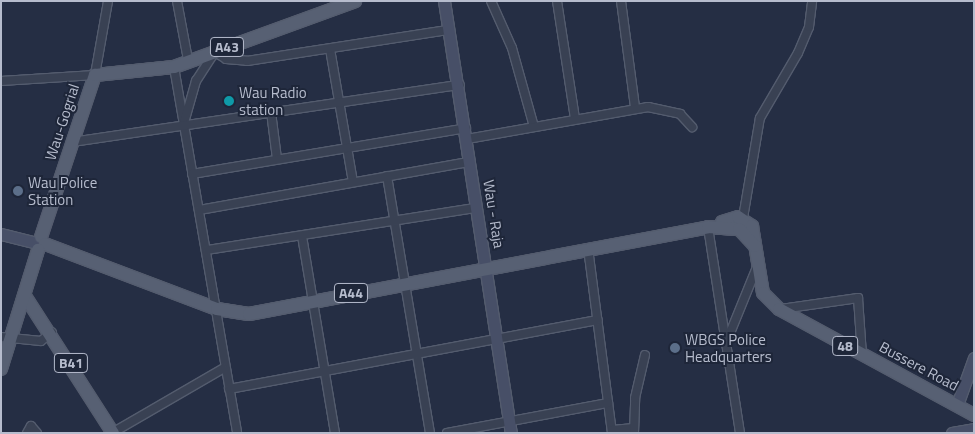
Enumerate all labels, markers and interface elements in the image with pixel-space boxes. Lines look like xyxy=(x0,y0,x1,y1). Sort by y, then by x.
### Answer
road number: A43 xyxy=(210,36,244,58)
street label: Wau-Gogrial xyxy=(41,81,83,163)
place label: Wau Radio station xyxy=(239,83,307,118)
marker: Wau Radio station xyxy=(223,95,235,107)
place label: Wau Police Station xyxy=(28,173,97,208)
street label: Wau - Raja xyxy=(480,178,508,250)
marker: Wau Police Station xyxy=(12,185,24,197)
road number: A44 xyxy=(334,282,368,304)
place label: WBGS Police Headquarters xyxy=(685,330,772,365)
road number: 48 xyxy=(831,334,859,358)
street label: Bussere Road xyxy=(876,338,962,394)
marker: WBGS Police Headquarters xyxy=(669,342,681,354)
road number: B41 xyxy=(54,352,88,374)

